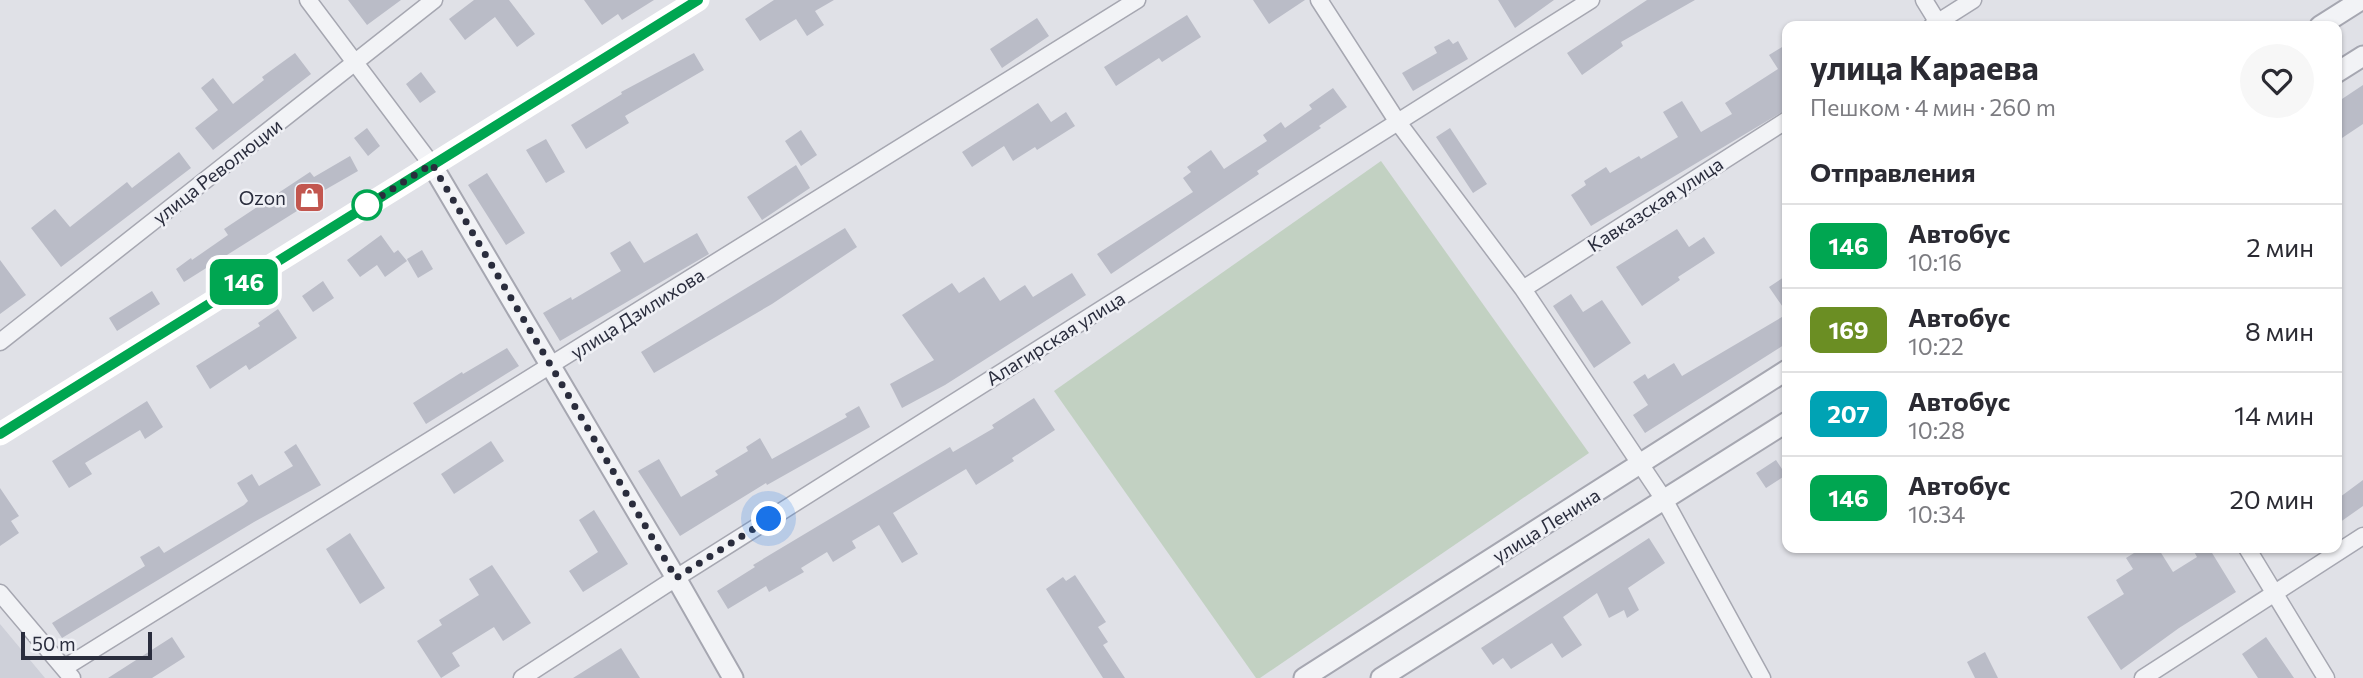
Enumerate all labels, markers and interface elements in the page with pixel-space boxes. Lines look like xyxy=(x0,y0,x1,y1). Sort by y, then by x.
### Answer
button: heart xyxy=(2240,44,2314,118)
text: улица Караева xyxy=(1810,46,2039,87)
text: Пешком · 4 мин · 260 m xyxy=(1810,93,2056,121)
street label: улица Революции xyxy=(148,113,286,229)
street label: Кавказская улица xyxy=(1583,152,1727,256)
text: Отправления xyxy=(1810,156,1976,187)
shop icon: Ozon xyxy=(292,180,326,214)
place label: Ozon xyxy=(239,186,286,209)
unlabelled marker xyxy=(352,190,382,220)
text: Автобус xyxy=(1908,217,2010,248)
text: 146 xyxy=(1828,231,1869,260)
text: 2 мин xyxy=(2246,231,2314,262)
text: 10:16 xyxy=(1908,248,1962,276)
line badge: 146 xyxy=(204,259,284,305)
street label: улица Дзилихова xyxy=(566,263,708,363)
text: 146 xyxy=(224,267,264,296)
street label: Алагирская улица xyxy=(981,286,1129,390)
text: Автобус xyxy=(1908,301,2010,332)
text: 169 xyxy=(1828,315,1869,344)
text: 8 мин xyxy=(2245,315,2314,346)
text: 10:22 xyxy=(1908,332,1964,360)
text: Автобус xyxy=(1908,385,2010,416)
text: 207 xyxy=(1827,399,1870,428)
text: 14 мин xyxy=(2234,399,2314,430)
text: 10:28 xyxy=(1908,416,1965,444)
text: Автобус xyxy=(1908,469,2010,500)
street label: улица Ленина xyxy=(1488,483,1604,567)
text: 146 xyxy=(1828,483,1869,512)
text: 20 мин xyxy=(2229,483,2314,514)
text: 10:34 xyxy=(1908,500,1965,528)
your location xyxy=(751,501,786,536)
scale bar xyxy=(21,629,152,661)
text: 50 m xyxy=(32,632,76,655)

